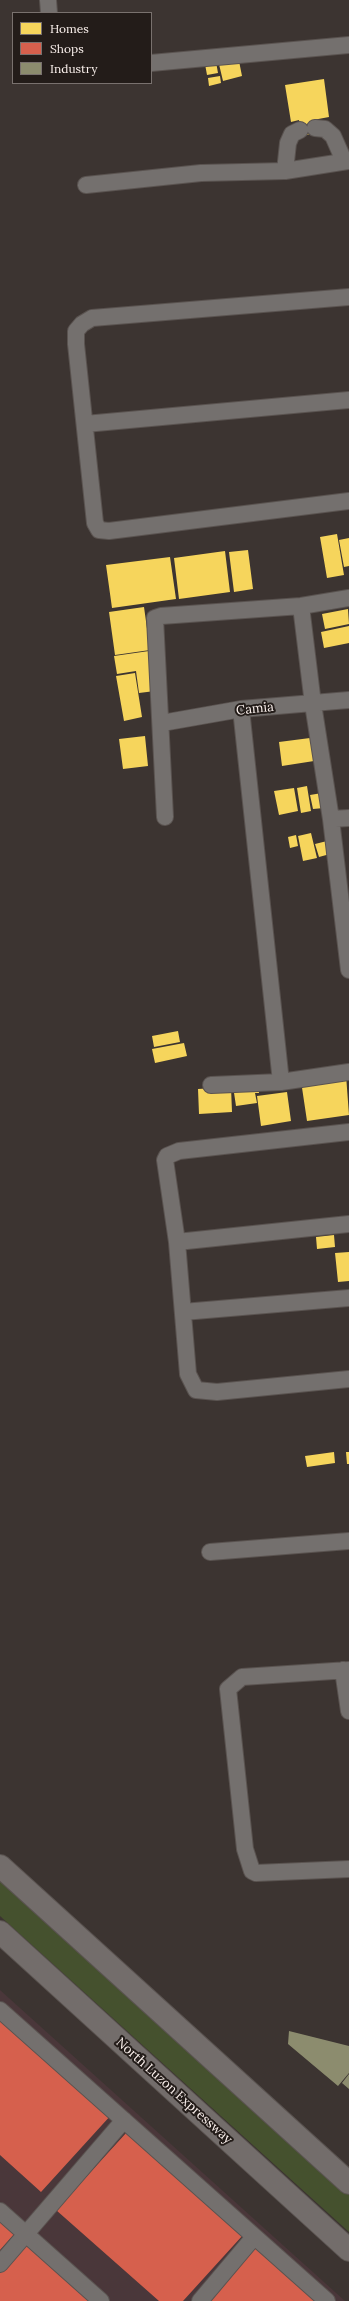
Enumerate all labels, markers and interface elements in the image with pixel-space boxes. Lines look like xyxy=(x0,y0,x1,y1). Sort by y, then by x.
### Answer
legend xyxy=(12,12,152,84)
text: Homes xyxy=(50,21,89,36)
text: Shops xyxy=(50,41,84,56)
text: Industry xyxy=(50,61,97,76)
street label: Camia xyxy=(235,699,275,719)
street label: North Luzon Expressway xyxy=(113,2035,235,2147)

